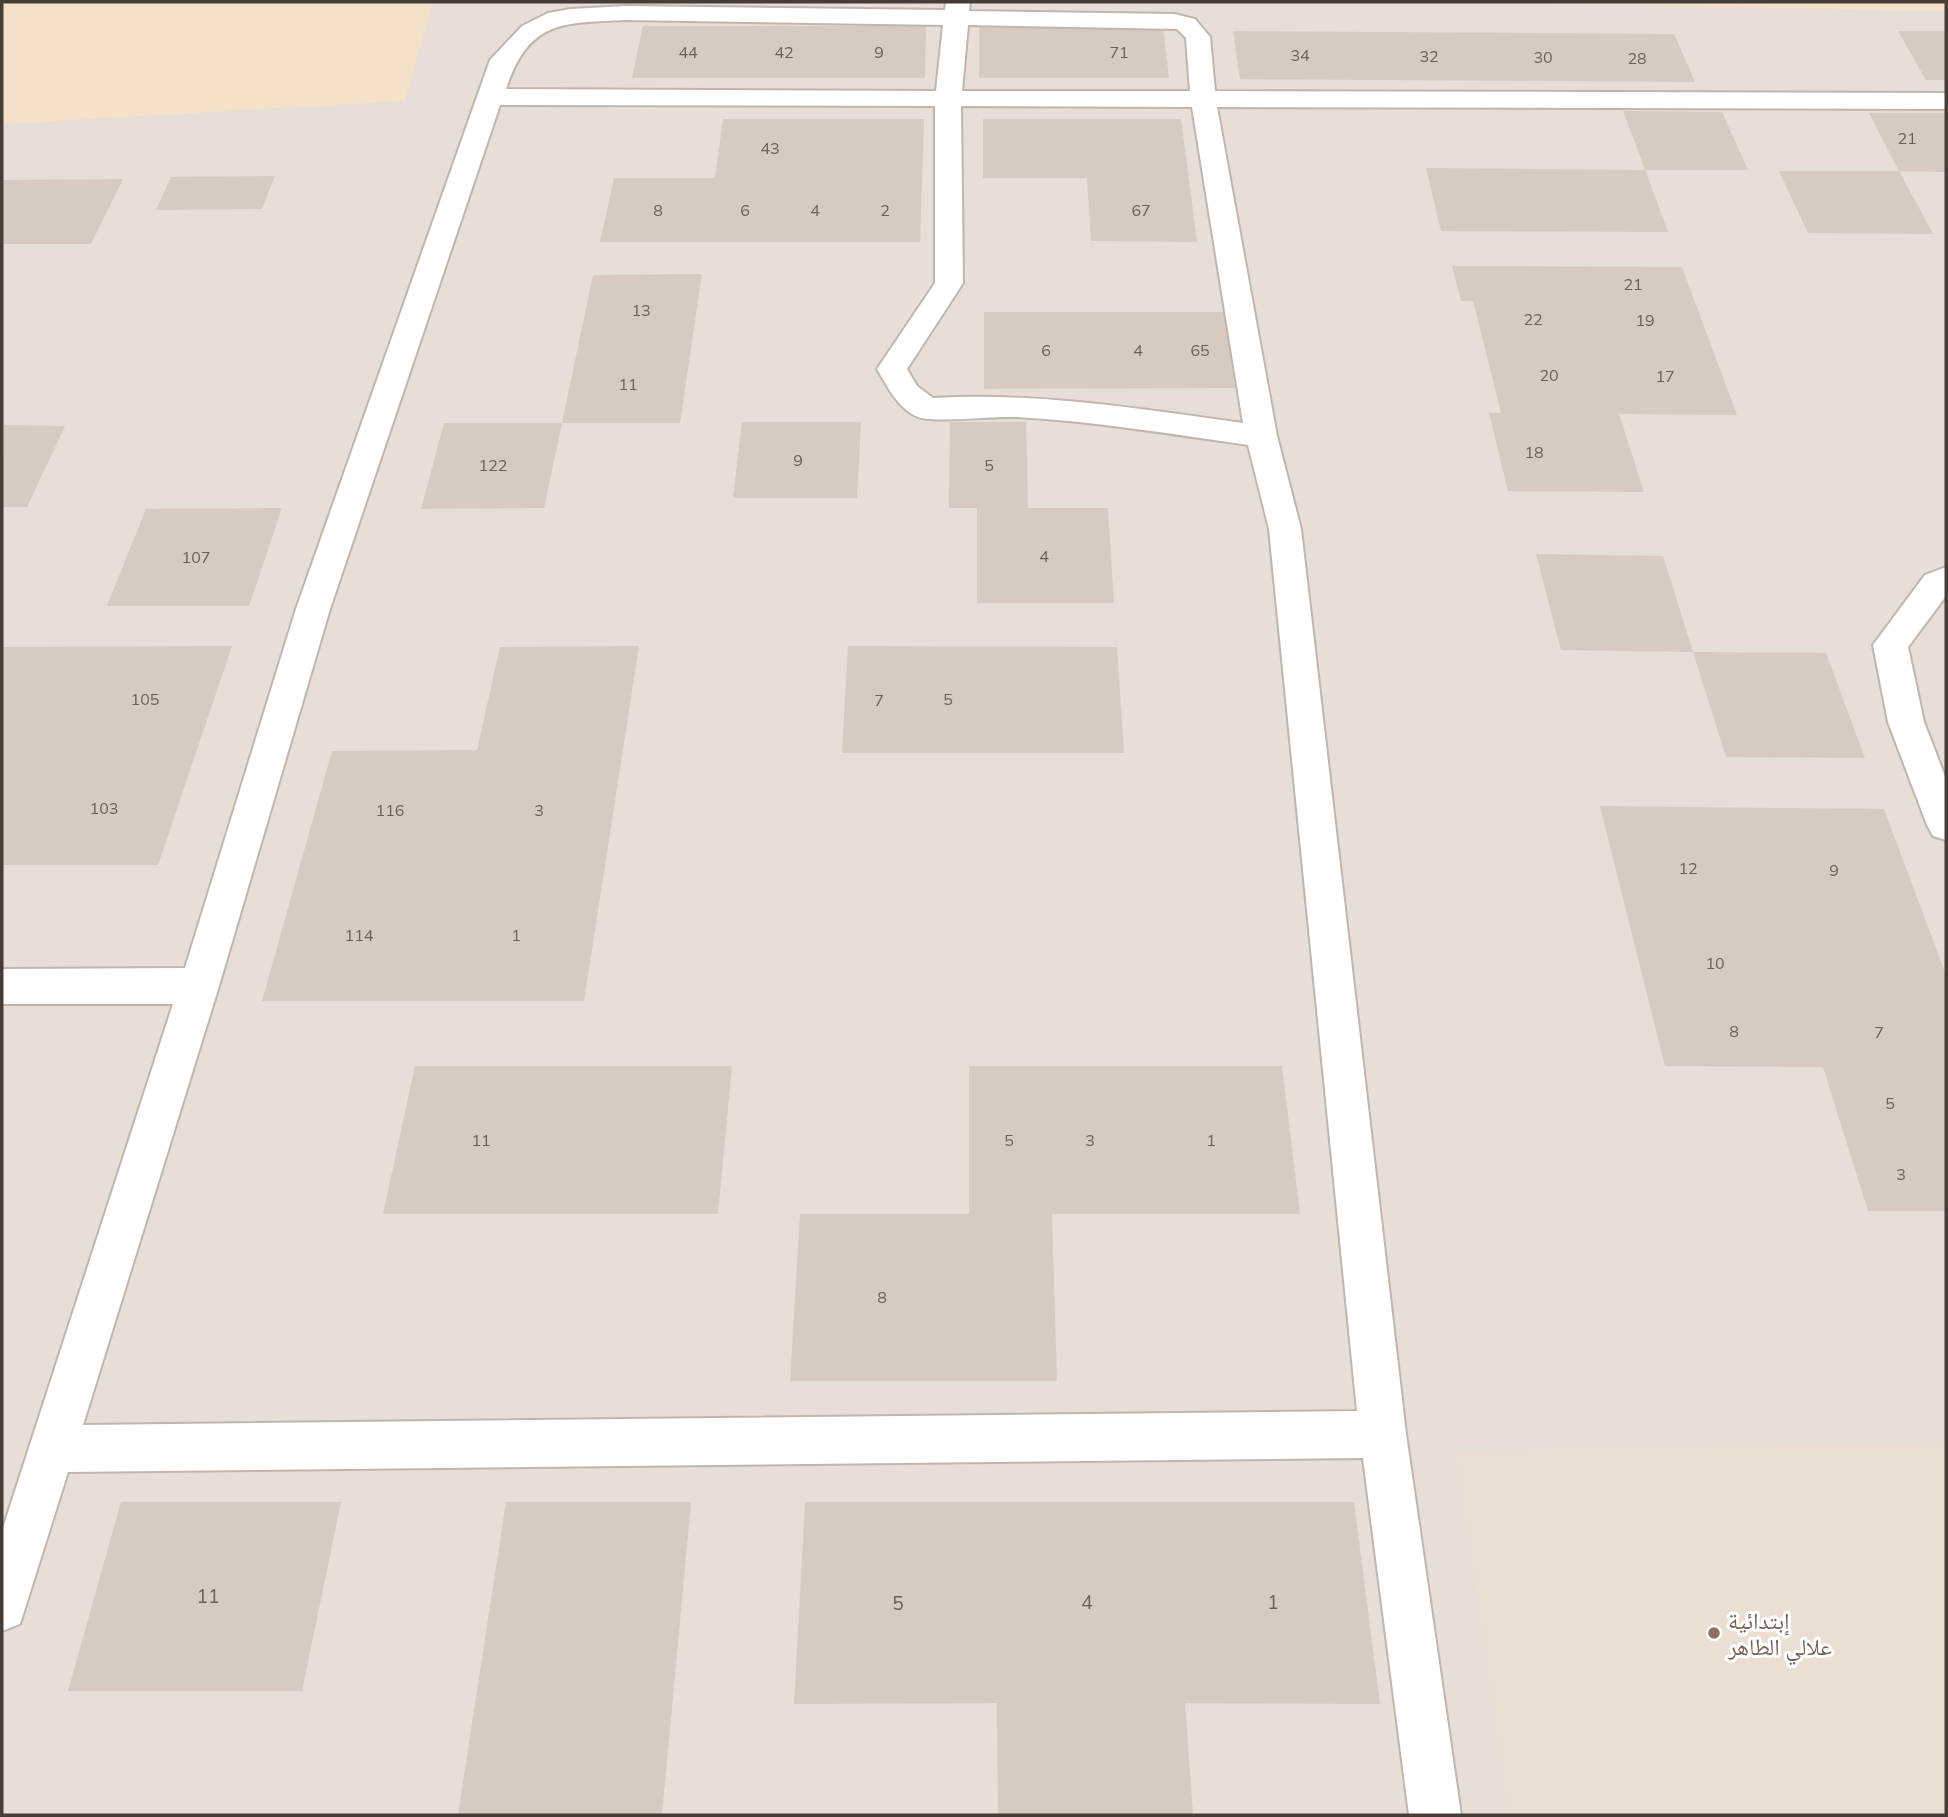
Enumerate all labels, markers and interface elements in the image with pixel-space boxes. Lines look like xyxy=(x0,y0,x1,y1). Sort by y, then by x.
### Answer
house number: 44 xyxy=(678,42,698,62)
house number: 42 xyxy=(774,42,794,62)
house number: 9 xyxy=(874,42,884,62)
house number: 71 xyxy=(1109,42,1129,62)
house number: 34 xyxy=(1290,45,1310,65)
house number: 32 xyxy=(1419,46,1439,66)
house number: 30 xyxy=(1533,47,1553,67)
house number: 28 xyxy=(1627,48,1647,68)
house number: 21 xyxy=(1897,128,1917,148)
house number: 43 xyxy=(760,138,780,158)
house number: 8 xyxy=(653,200,663,220)
house number: 6 xyxy=(740,200,750,220)
house number: 4 xyxy=(810,200,820,220)
house number: 2 xyxy=(880,200,890,220)
house number: 67 xyxy=(1131,200,1151,220)
house number: 21 xyxy=(1623,274,1643,294)
house number: 13 xyxy=(631,300,651,320)
house number: 22 xyxy=(1523,309,1543,329)
house number: 19 xyxy=(1635,310,1655,330)
house number: 6 xyxy=(1041,340,1051,360)
house number: 4 xyxy=(1133,340,1143,360)
house number: 65 xyxy=(1190,340,1210,360)
house number: 20 xyxy=(1539,365,1559,385)
house number: 17 xyxy=(1655,366,1675,386)
house number: 11 xyxy=(618,374,638,394)
house number: 18 xyxy=(1524,442,1544,462)
house number: 9 xyxy=(793,450,803,470)
house number: 122 xyxy=(479,455,507,475)
house number: 5 xyxy=(984,455,994,475)
house number: 4 xyxy=(1039,546,1049,566)
house number: 107 xyxy=(182,547,210,567)
house number: 105 xyxy=(131,689,159,709)
house number: 5 xyxy=(943,689,953,709)
house number: 7 xyxy=(874,690,884,710)
house number: 103 xyxy=(90,798,118,818)
house number: 116 xyxy=(376,800,404,820)
house number: 3 xyxy=(534,800,544,820)
house number: 12 xyxy=(1678,858,1698,878)
house number: 9 xyxy=(1829,860,1839,880)
house number: 114 xyxy=(345,925,374,945)
house number: 1 xyxy=(511,925,521,945)
house number: 10 xyxy=(1705,953,1725,973)
house number: 8 xyxy=(1729,1021,1739,1041)
house number: 7 xyxy=(1874,1022,1884,1042)
house number: 5 xyxy=(1885,1093,1895,1113)
house number: 11 xyxy=(471,1130,491,1150)
house number: 5 xyxy=(1004,1130,1014,1150)
house number: 3 xyxy=(1085,1130,1095,1150)
house number: 1 xyxy=(1206,1130,1216,1150)
house number: 3 xyxy=(1896,1164,1906,1184)
house number: 8 xyxy=(877,1287,887,1307)
house number: 11 xyxy=(197,1584,219,1608)
house number: 4 xyxy=(1081,1590,1093,1614)
house number: 1 xyxy=(1267,1590,1279,1614)
house number: 5 xyxy=(892,1591,904,1615)
place label: إبتدائية علالي الطاهر xyxy=(1727,1606,1832,1665)
marker: إبتدائية علالي الطاهر xyxy=(1706,1625,1722,1641)

